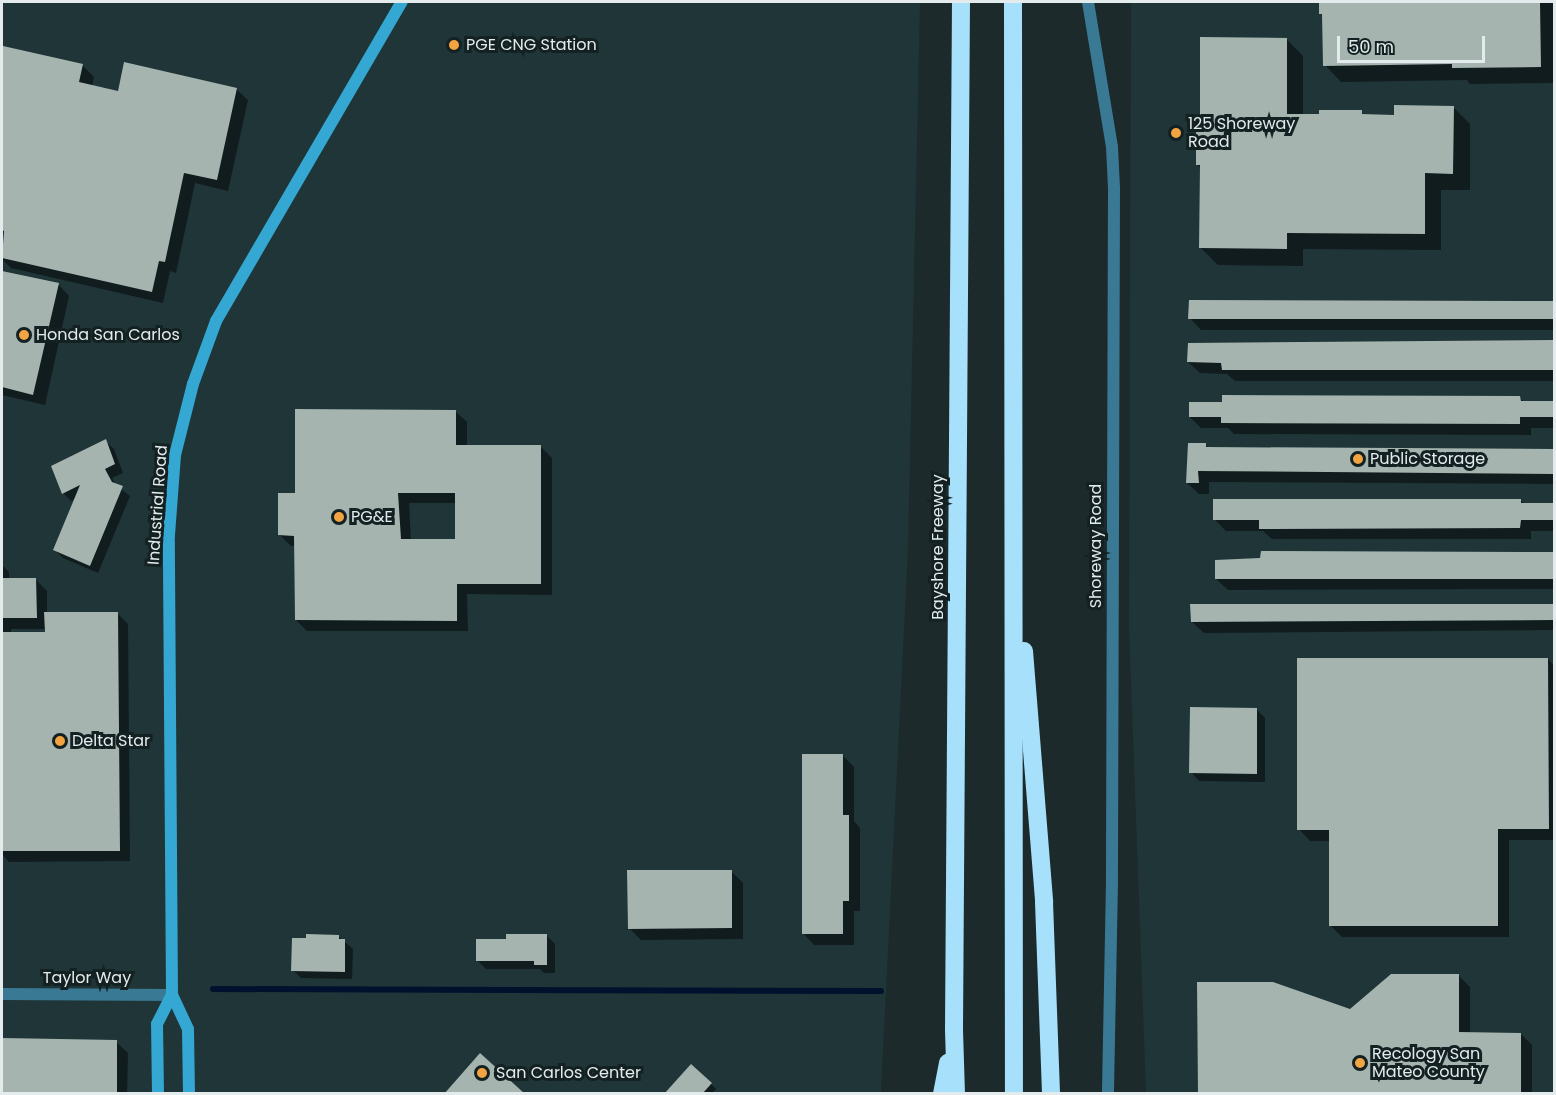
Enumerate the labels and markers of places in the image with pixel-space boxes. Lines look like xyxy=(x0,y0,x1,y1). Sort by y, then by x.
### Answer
place label: PGE CNG Station xyxy=(466,35,597,55)
marker: PGE CNG Station xyxy=(447,38,461,52)
place label: 125 Shoreway Road xyxy=(1188,114,1295,152)
marker: 125 Shoreway Road xyxy=(1169,126,1183,140)
place label: Honda San Carlos xyxy=(36,325,180,345)
marker: Honda San Carlos xyxy=(17,328,31,342)
place label: Public Storage xyxy=(1370,449,1485,469)
marker: Public Storage xyxy=(1351,452,1365,466)
place label: PG&E xyxy=(351,507,393,527)
marker: PG&E xyxy=(332,510,346,524)
place label: Delta Star xyxy=(72,731,150,751)
marker: Delta Star xyxy=(53,734,67,748)
place label: Recology San Mateo County xyxy=(1372,1044,1485,1082)
marker: Recology San Mateo County xyxy=(1353,1056,1367,1070)
place label: San Carlos Center xyxy=(496,1063,641,1083)
marker: San Carlos Center xyxy=(473,1064,491,1082)

